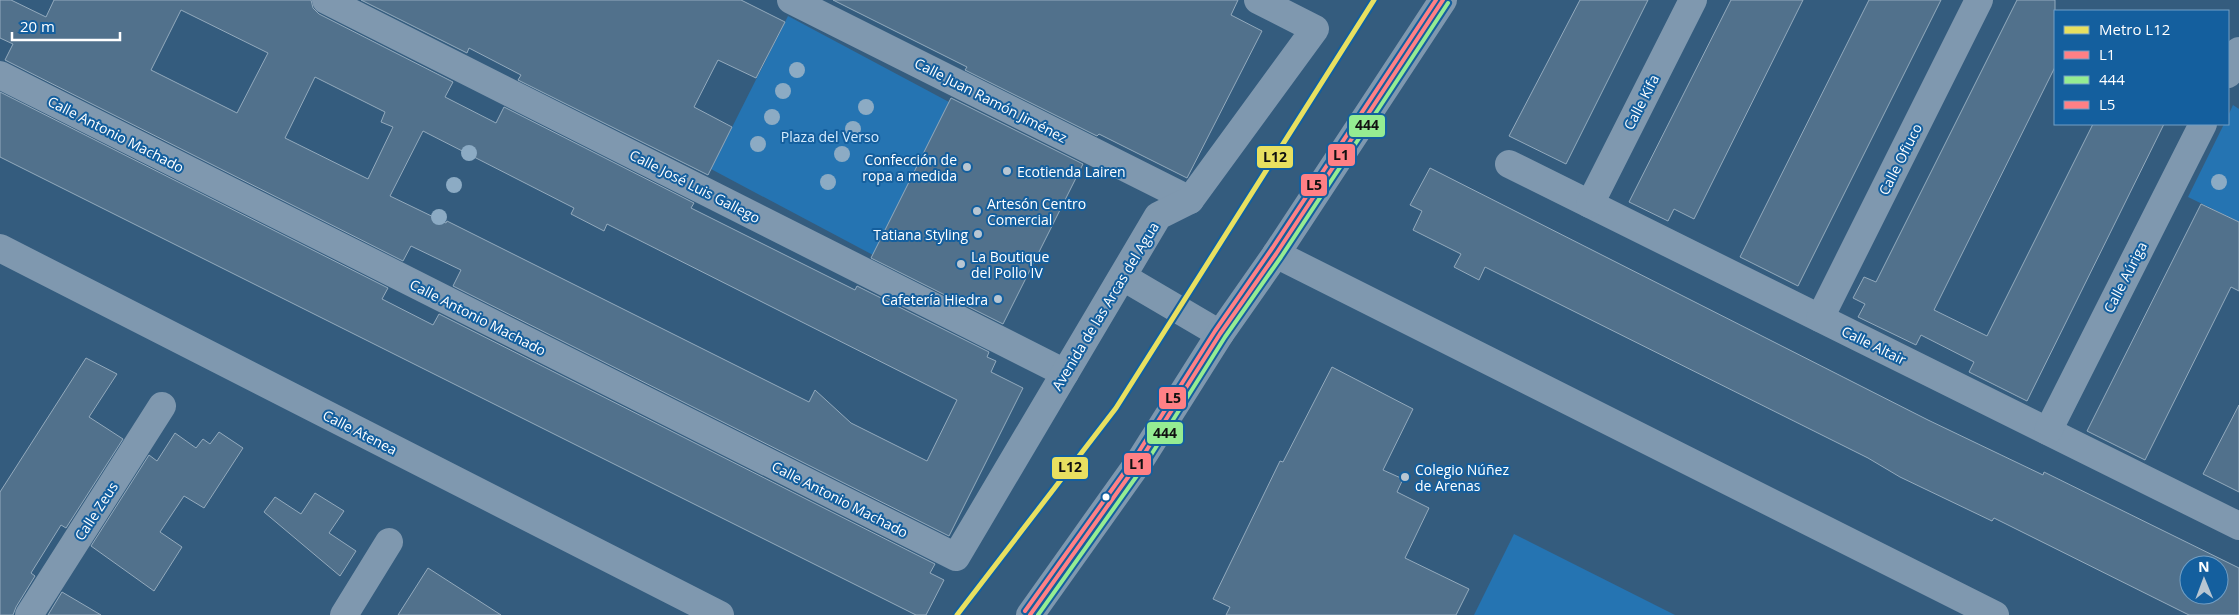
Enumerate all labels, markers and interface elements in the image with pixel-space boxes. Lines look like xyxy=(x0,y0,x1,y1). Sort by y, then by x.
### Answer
scale bar xyxy=(12,10,120,42)
legend xyxy=(2054,10,2229,125)
text: 20 m xyxy=(20,16,55,36)
text: Metro L12 xyxy=(2099,19,2170,39)
text: L1 xyxy=(2099,44,2115,64)
street label: Calle Juan Ramón Jiménez xyxy=(912,53,1071,147)
text: 444 xyxy=(2099,69,2125,89)
street label: Calle Kifa xyxy=(1619,71,1663,133)
street label: Calle Antonio Machado xyxy=(45,91,187,177)
text: L5 xyxy=(2099,94,2115,114)
line badge: 444 xyxy=(1348,114,1386,138)
text: 444 xyxy=(1355,115,1379,134)
street label: Calle Ofiuco xyxy=(1874,120,1926,198)
park label: Plaza del Verso xyxy=(781,127,879,146)
line badge: L1 xyxy=(1327,143,1356,167)
street label: Calle José Luis Gallego xyxy=(626,145,764,227)
line badge: L12 xyxy=(1256,145,1294,169)
text: L1 xyxy=(1333,145,1349,164)
text: L12 xyxy=(1263,147,1287,166)
place label: Confección de ropa a medida xyxy=(862,150,957,185)
marker: Confección de ropa a medida xyxy=(961,161,973,173)
place label: Ecotienda Lairen xyxy=(1017,162,1126,181)
marker: Ecotienda Lairen xyxy=(1001,165,1013,177)
line badge: L5 xyxy=(1300,173,1328,197)
text: L5 xyxy=(1306,175,1322,194)
place label: Artesón Centro Comercial xyxy=(987,194,1086,229)
marker: Artesón Centro Comercial xyxy=(971,205,983,217)
street label: Avenida de las Arcas del Agua xyxy=(1047,218,1163,394)
place label: Tatiana Styling xyxy=(873,225,968,244)
marker: Tatiana Styling xyxy=(972,228,984,240)
street label: Calle Aúriga xyxy=(2099,238,2151,316)
place label: La Boutique del Pollo IV xyxy=(971,247,1049,282)
marker: La Boutique del Pollo IV xyxy=(955,258,967,270)
street label: Calle Antonio Machado xyxy=(407,274,549,360)
place label: Cafetería Hiedra xyxy=(882,290,988,309)
marker: Cafetería Hiedra xyxy=(992,293,1004,305)
street label: Calle Altair xyxy=(1839,321,1910,369)
line badge: L5 xyxy=(1158,386,1187,410)
text: L5 xyxy=(1165,388,1181,407)
street label: Calle Atenea xyxy=(320,405,400,459)
line badge: 444 xyxy=(1146,421,1184,445)
text: 444 xyxy=(1153,423,1177,442)
line badge: L1 xyxy=(1123,452,1152,476)
text: L1 xyxy=(1129,454,1145,473)
street label: Calle Antonio Machado xyxy=(769,456,911,542)
line badge: L12 xyxy=(1051,456,1089,480)
text: L12 xyxy=(1058,457,1082,476)
place label: Colegio Núñez de Arenas xyxy=(1415,460,1509,495)
marker: Colegio Núñez de Arenas xyxy=(1399,471,1411,483)
street label: Calle Zeus xyxy=(70,478,122,544)
unlabelled marker xyxy=(1101,492,1111,502)
north arrow xyxy=(2179,555,2229,605)
text: N xyxy=(2198,557,2210,576)

